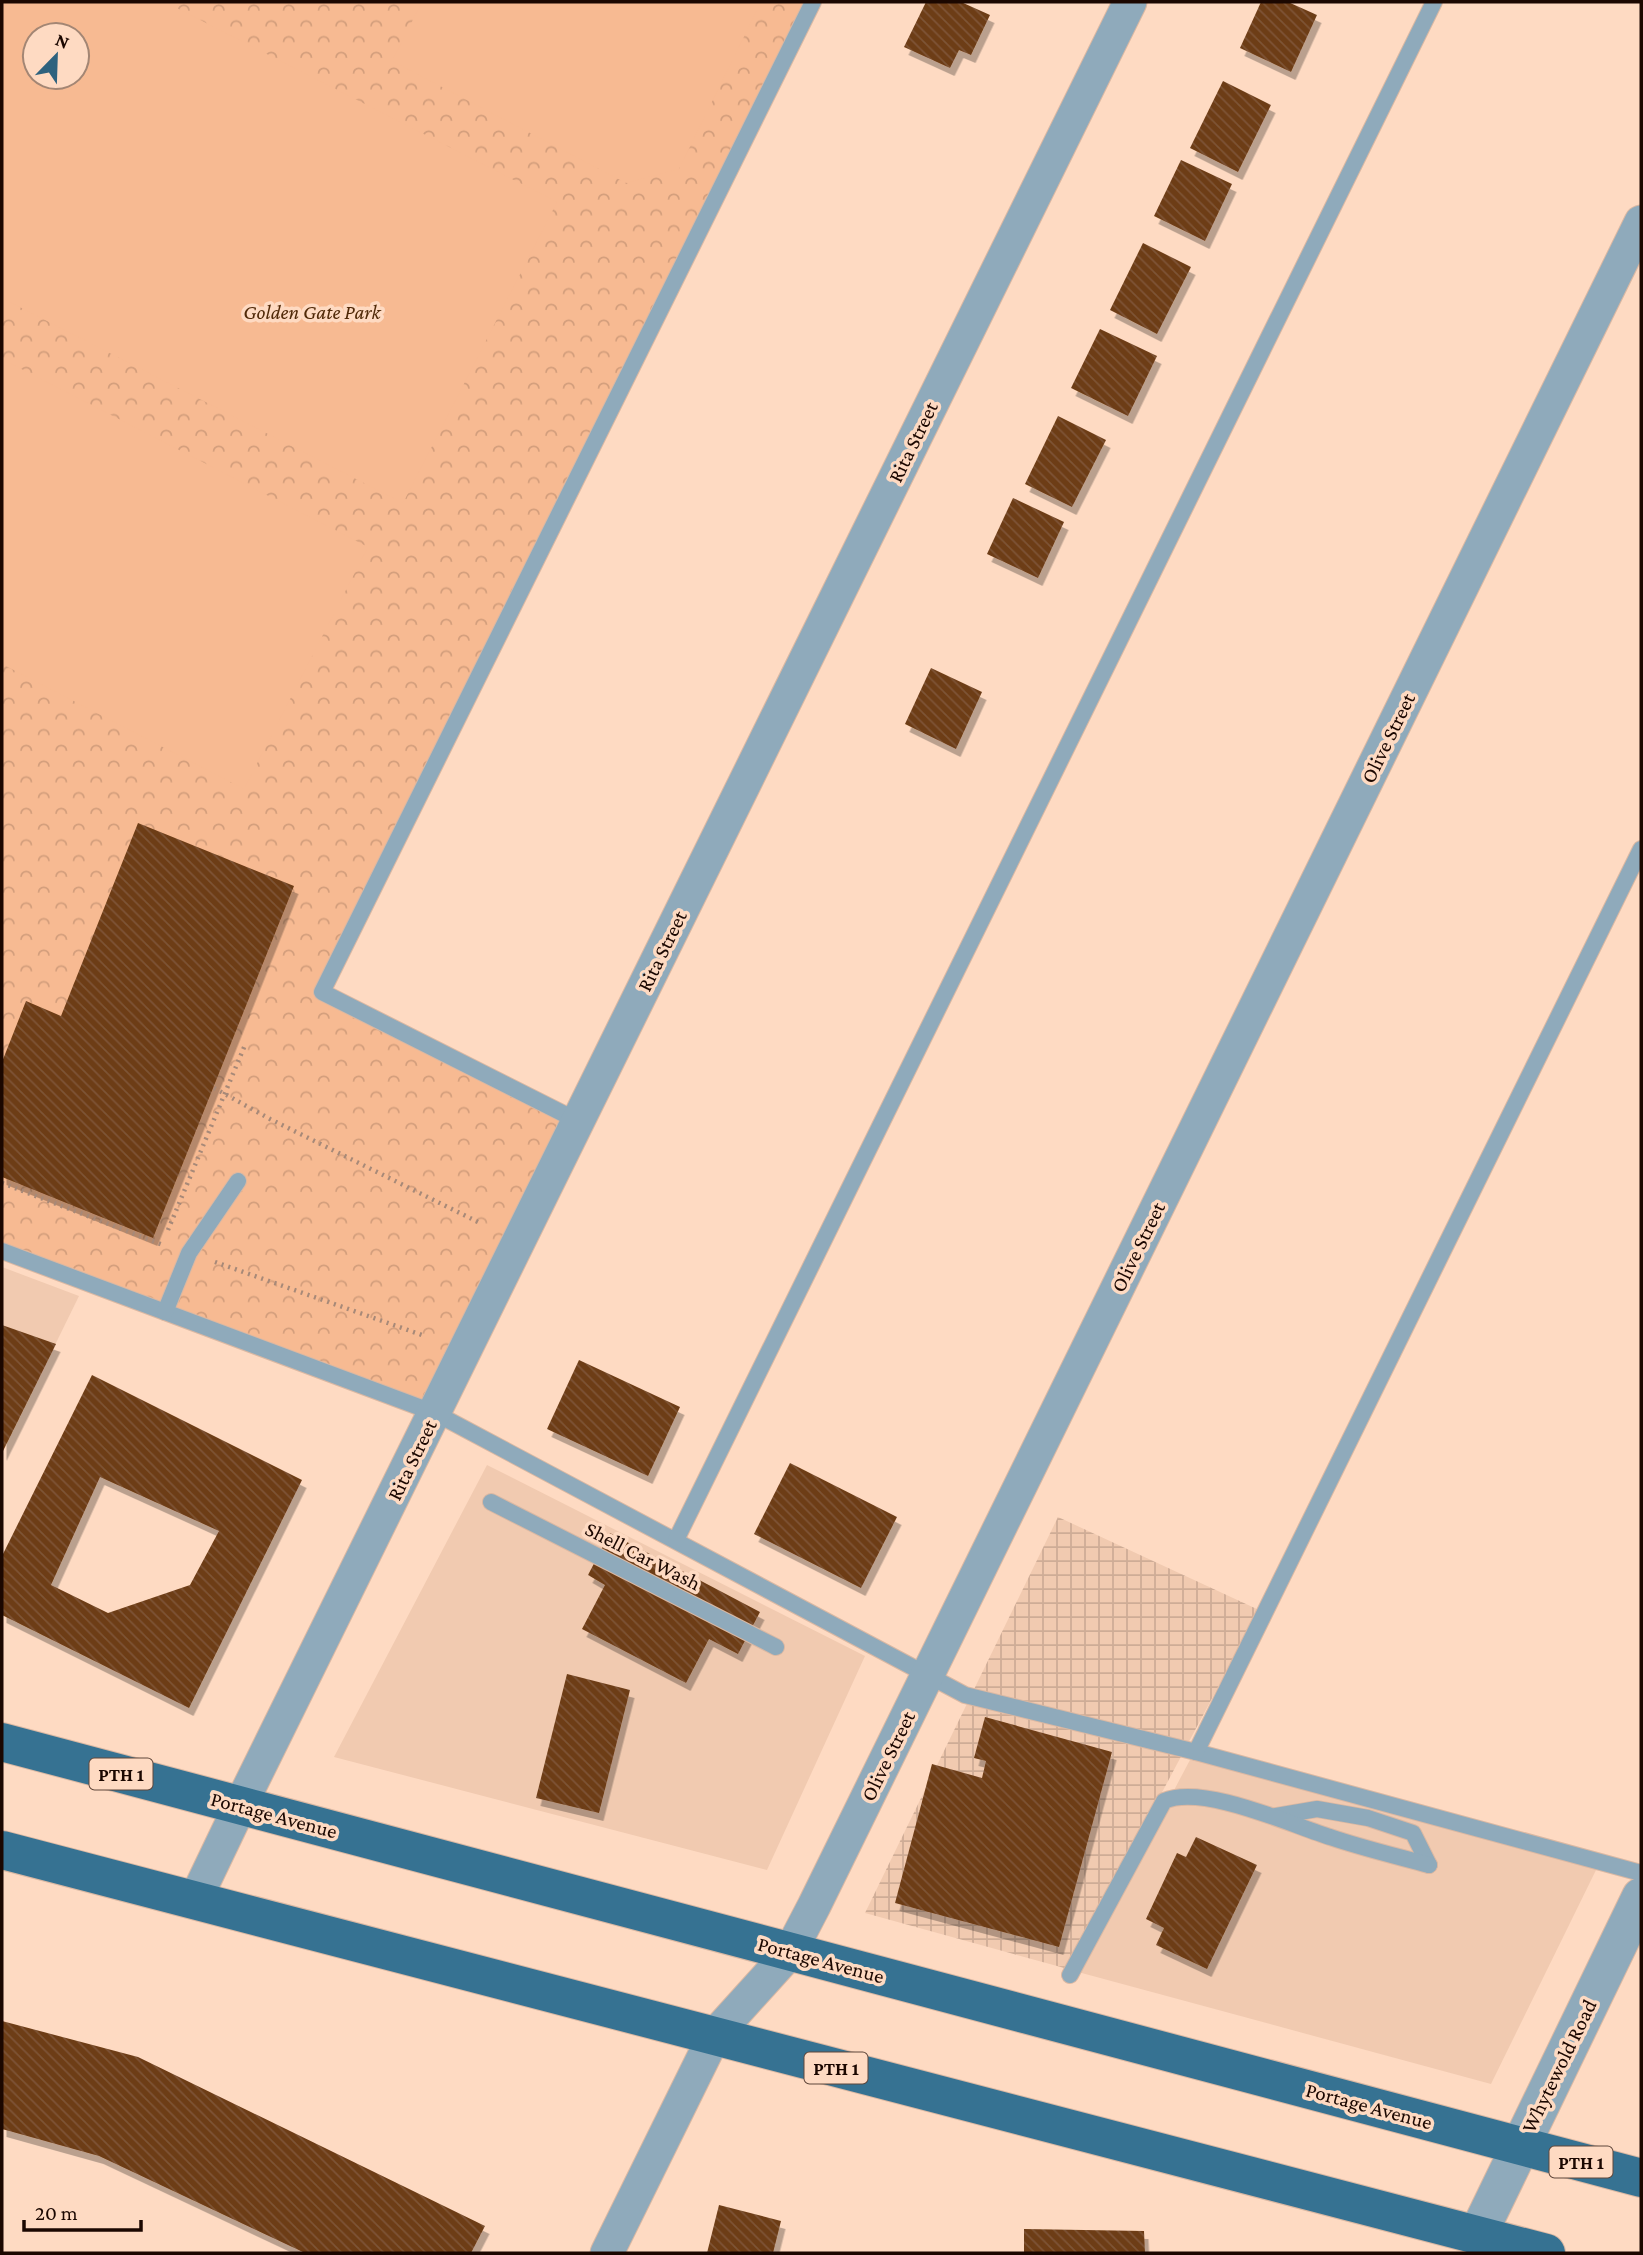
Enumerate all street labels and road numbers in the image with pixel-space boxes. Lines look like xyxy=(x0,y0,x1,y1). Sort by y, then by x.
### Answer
street label: Rita Street xyxy=(883,397,943,486)
street label: Olive Street xyxy=(1356,688,1420,787)
street label: Rita Street xyxy=(632,906,692,995)
street label: Olive Street xyxy=(1106,1197,1170,1296)
street label: Rita Street xyxy=(382,1415,442,1504)
street label: Shell Car Wash xyxy=(581,1517,705,1595)
street label: Olive Street xyxy=(856,1706,920,1805)
road number: PTH 1 xyxy=(90,1758,152,1790)
street label: Portage Avenue xyxy=(208,1787,340,1843)
street label: Portage Avenue xyxy=(755,1932,887,1988)
street label: Whytewold Road xyxy=(1516,1996,1602,2136)
road number: PTH 1 xyxy=(804,2052,868,2084)
street label: Portage Avenue xyxy=(1303,2078,1435,2134)
road number: PTH 1 xyxy=(1550,2146,1612,2178)

